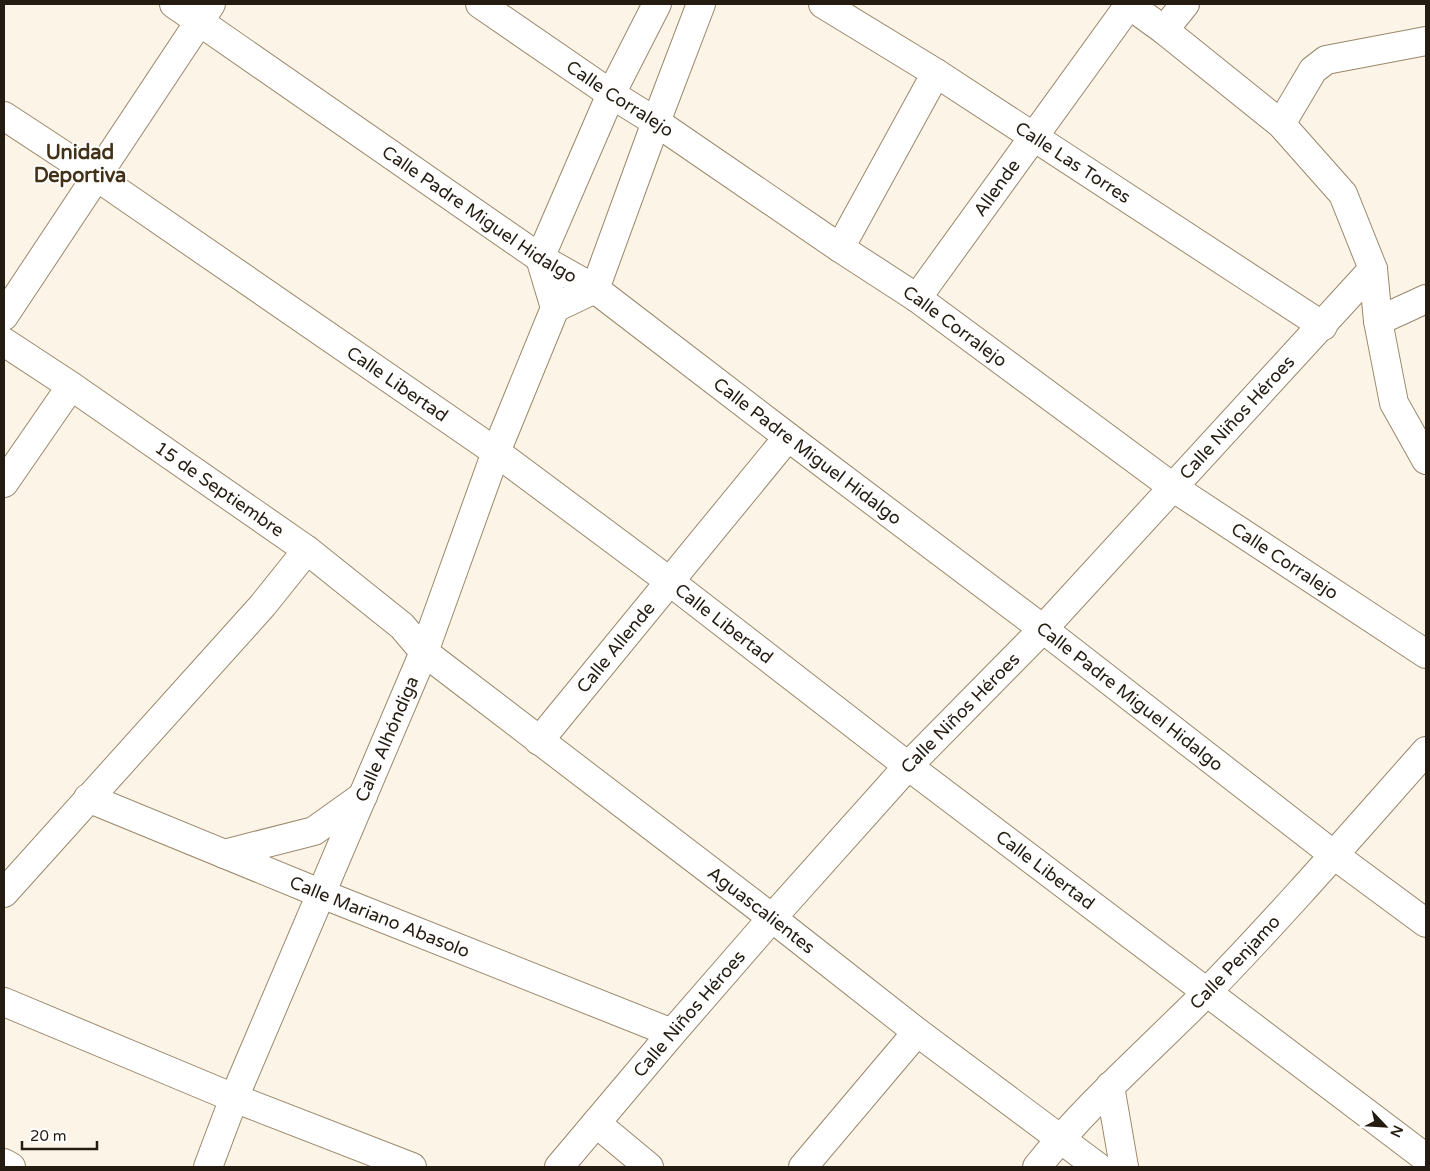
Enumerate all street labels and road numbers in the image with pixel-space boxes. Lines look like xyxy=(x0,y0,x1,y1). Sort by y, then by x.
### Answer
street label: Calle Corralejo xyxy=(562,56,678,142)
street label: Calle Las Torres xyxy=(1011,117,1135,208)
street label: Calle Padre Miguel Hidalgo xyxy=(378,141,581,288)
street label: Allende xyxy=(969,155,1025,221)
street label: Calle Corralejo xyxy=(899,281,1011,372)
street label: Calle Libertad xyxy=(342,341,452,427)
street label: Calle Niños Héroes xyxy=(1175,351,1299,484)
street label: Calle Padre Miguel Hidalgo xyxy=(709,373,906,530)
street label: 15 de Septiembre xyxy=(151,437,288,542)
street label: Calle Corralejo xyxy=(1227,518,1343,604)
street label: Calle Libertad xyxy=(670,579,777,668)
street label: Calle Allende xyxy=(572,597,660,698)
street label: Calle Padre Miguel Hidalgo xyxy=(1032,617,1228,776)
street label: Calle Niños Héroes xyxy=(896,648,1024,778)
street label: Calle Alhóndiga xyxy=(350,673,423,805)
street label: Calle Libertad xyxy=(992,825,1099,914)
street label: Aguascalientes xyxy=(703,862,819,958)
street label: Calle Mariano Abasolo xyxy=(286,871,473,963)
street label: Calle Penjamo xyxy=(1185,911,1285,1014)
street label: Calle Niños Héroes xyxy=(628,946,750,1082)

